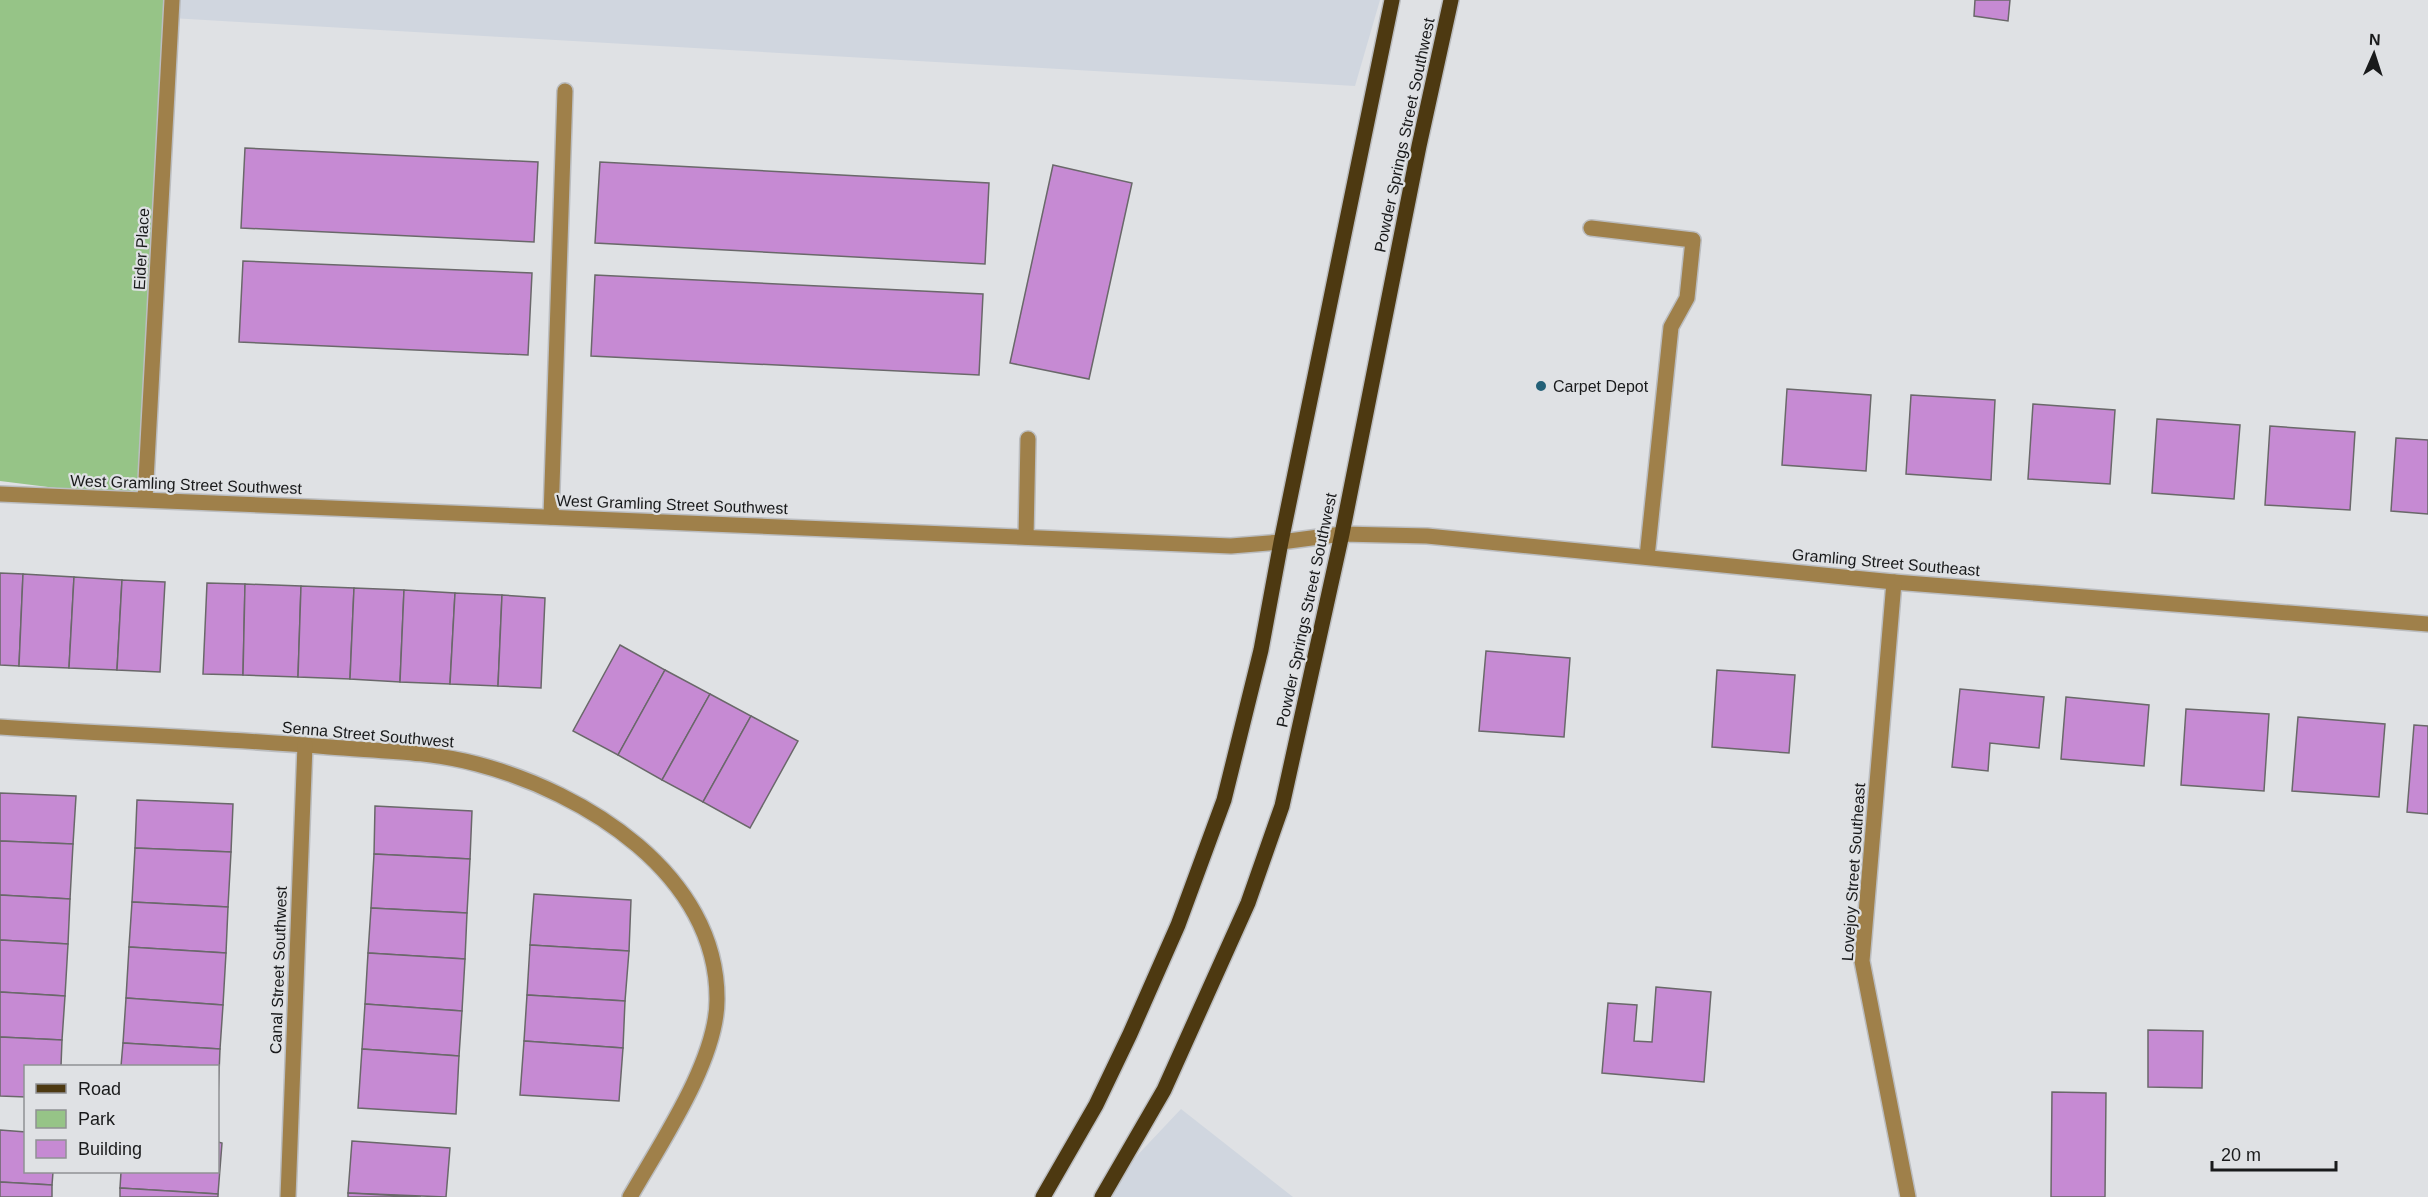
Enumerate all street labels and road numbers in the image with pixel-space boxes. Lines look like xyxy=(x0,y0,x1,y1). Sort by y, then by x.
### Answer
street label: Powder Springs Street Southwest xyxy=(1371,16,1438,254)
street label: Eider Place xyxy=(131,208,152,290)
street label: West Gramling Street Southwest xyxy=(70,472,303,497)
street label: Powder Springs Street Southwest xyxy=(1273,491,1340,729)
street label: West Gramling Street Southwest xyxy=(556,492,789,517)
street label: Gramling Street Southeast xyxy=(1791,546,1981,579)
street label: Senna Street Southwest xyxy=(281,719,455,751)
street label: Lovejoy Street Southeast xyxy=(1839,782,1868,962)
street label: Canal Street Southwest xyxy=(267,885,290,1054)

